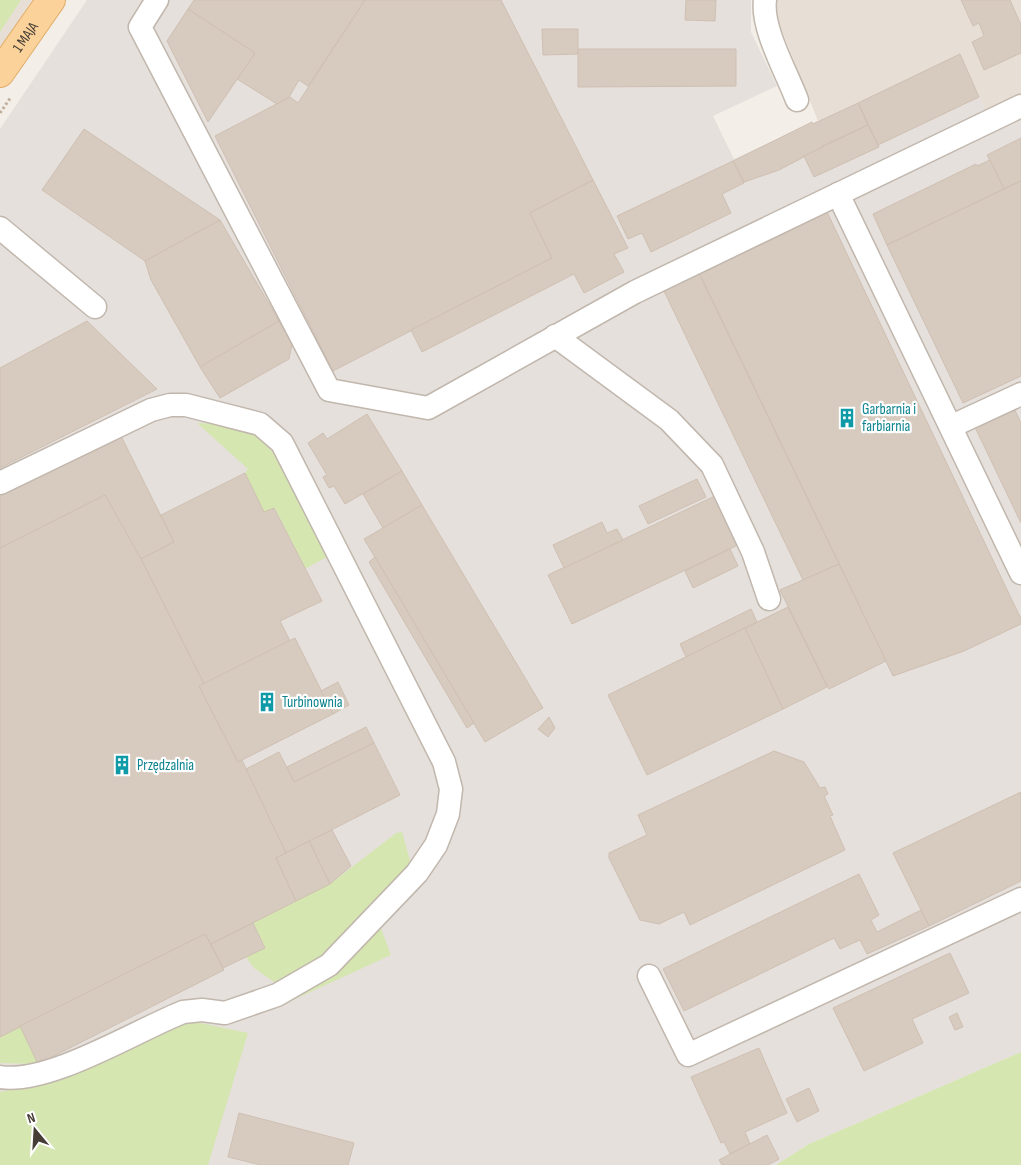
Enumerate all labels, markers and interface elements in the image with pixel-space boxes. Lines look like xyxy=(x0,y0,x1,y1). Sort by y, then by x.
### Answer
street label: 1 MAJA xyxy=(8,18,43,56)
place label: Garbarnia i farbiarnia xyxy=(862,400,916,436)
building icon: Garbarnia i farbiarnia xyxy=(836,407,858,429)
building icon: Turbinownia xyxy=(256,691,278,713)
place label: Turbinownia xyxy=(282,693,343,712)
building icon: Przędzalnia xyxy=(111,754,133,776)
place label: Przędzalnia xyxy=(137,756,194,775)
north arrow xyxy=(10,1105,60,1155)
text: N xyxy=(25,1109,37,1127)

